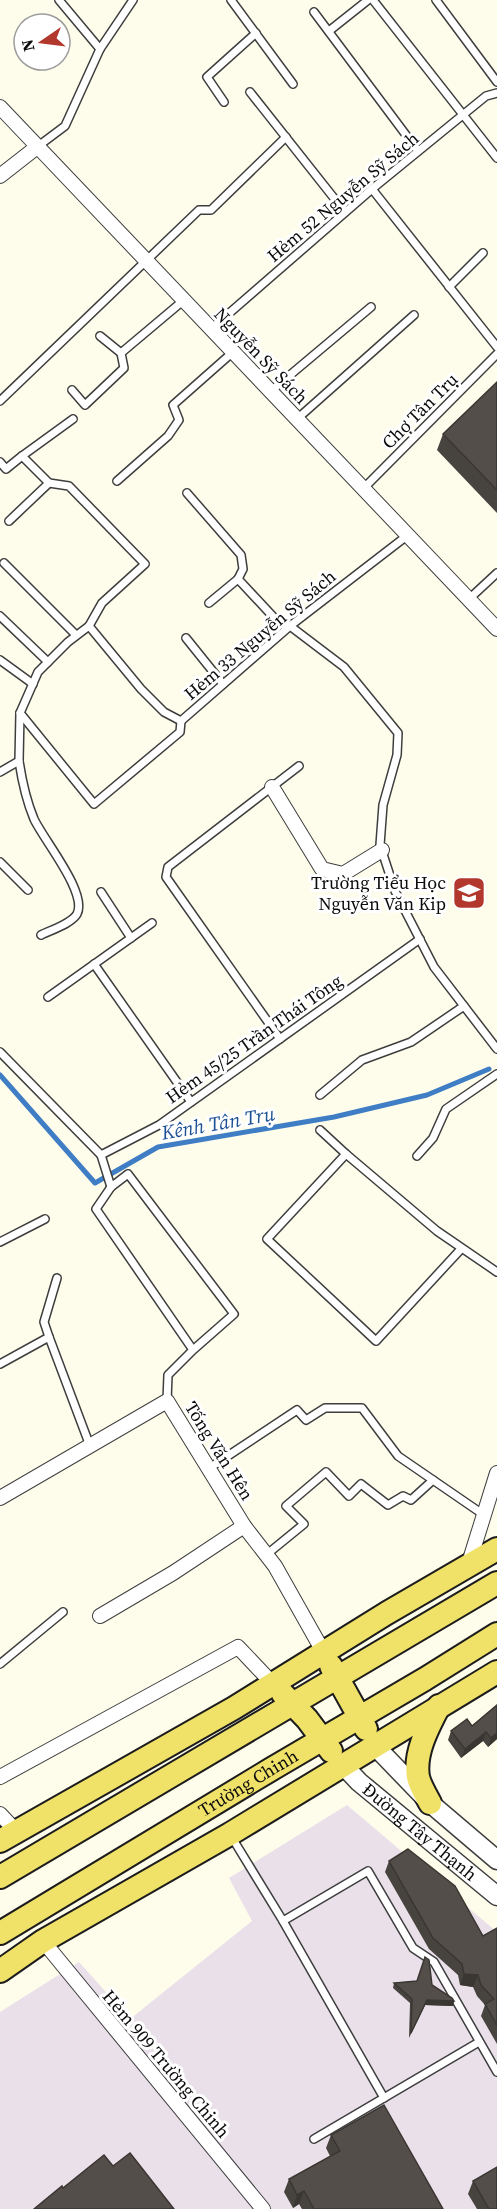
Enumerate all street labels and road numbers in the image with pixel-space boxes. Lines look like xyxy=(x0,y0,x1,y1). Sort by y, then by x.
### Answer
street label: Hẻm 52 Nguyễn Sỹ Sách xyxy=(261,126,424,268)
street label: Nguyễn Sỹ Sách xyxy=(209,302,314,410)
street label: Chợ Tân Trụ xyxy=(376,367,463,454)
street label: Hẻm 33 Nguyễn Sỹ Sách xyxy=(178,564,341,706)
street label: Hẻm 45/25 Trần Thái Tông xyxy=(160,968,347,1109)
street label: Tống Văn Hên xyxy=(179,1397,260,1505)
street label: Trường Chinh xyxy=(194,1743,303,1822)
street label: Đường Tây Thạnh xyxy=(357,1777,483,1887)
street label: Hẻm 909 Trường Chinh xyxy=(97,1984,236,2143)

